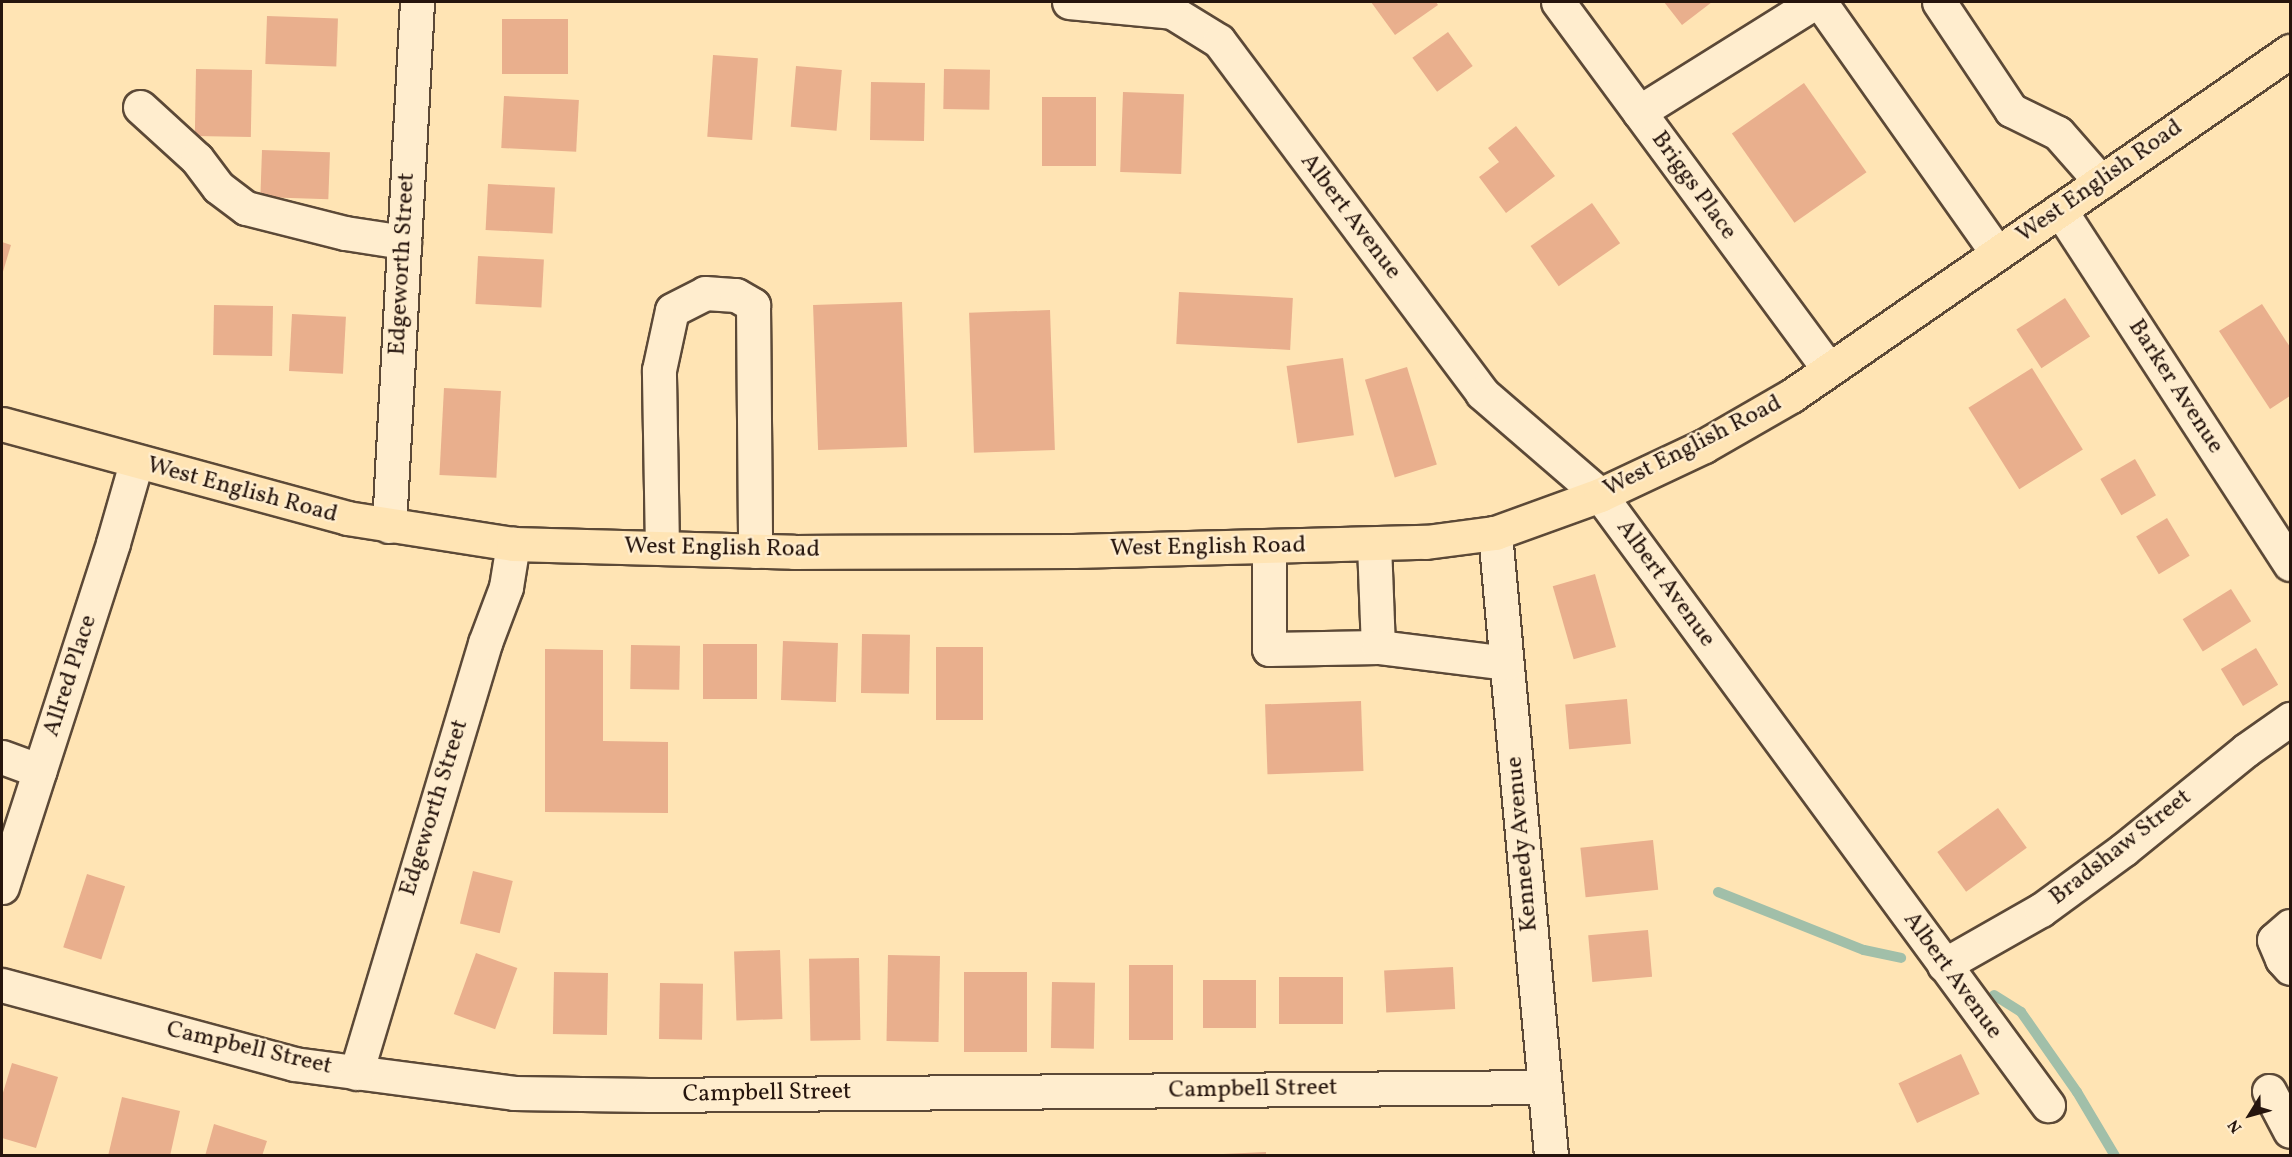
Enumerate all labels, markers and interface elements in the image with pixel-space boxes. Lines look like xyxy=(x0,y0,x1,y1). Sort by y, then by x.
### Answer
street label: West English Road xyxy=(2011,114,2189,250)
street label: Briggs Place xyxy=(1644,126,1742,246)
street label: Albert Avenue xyxy=(1293,148,1407,286)
street label: Edgeworth Street xyxy=(384,172,422,356)
street label: Barker Avenue xyxy=(2121,314,2229,460)
street label: West English Road xyxy=(1599,390,1787,504)
street label: West English Road xyxy=(144,452,340,530)
street label: Albert Avenue xyxy=(1609,515,1721,653)
street label: West English Road xyxy=(1110,532,1306,564)
street label: West English Road xyxy=(624,533,820,565)
street label: Allred Place xyxy=(38,612,104,740)
street label: Edgeworth Street xyxy=(394,716,476,900)
street label: Kennedy Avenue xyxy=(1501,755,1545,933)
street label: Bradshaw Street xyxy=(2044,784,2198,912)
street label: Albert Avenue xyxy=(1896,907,2008,1045)
street label: Campbell Street xyxy=(163,1016,335,1082)
street label: Campbell Street xyxy=(1168,1074,1338,1106)
street label: Campbell Street xyxy=(682,1078,852,1110)
north arrow xyxy=(2220,1085,2280,1145)
text: N xyxy=(2223,1115,2248,1137)

